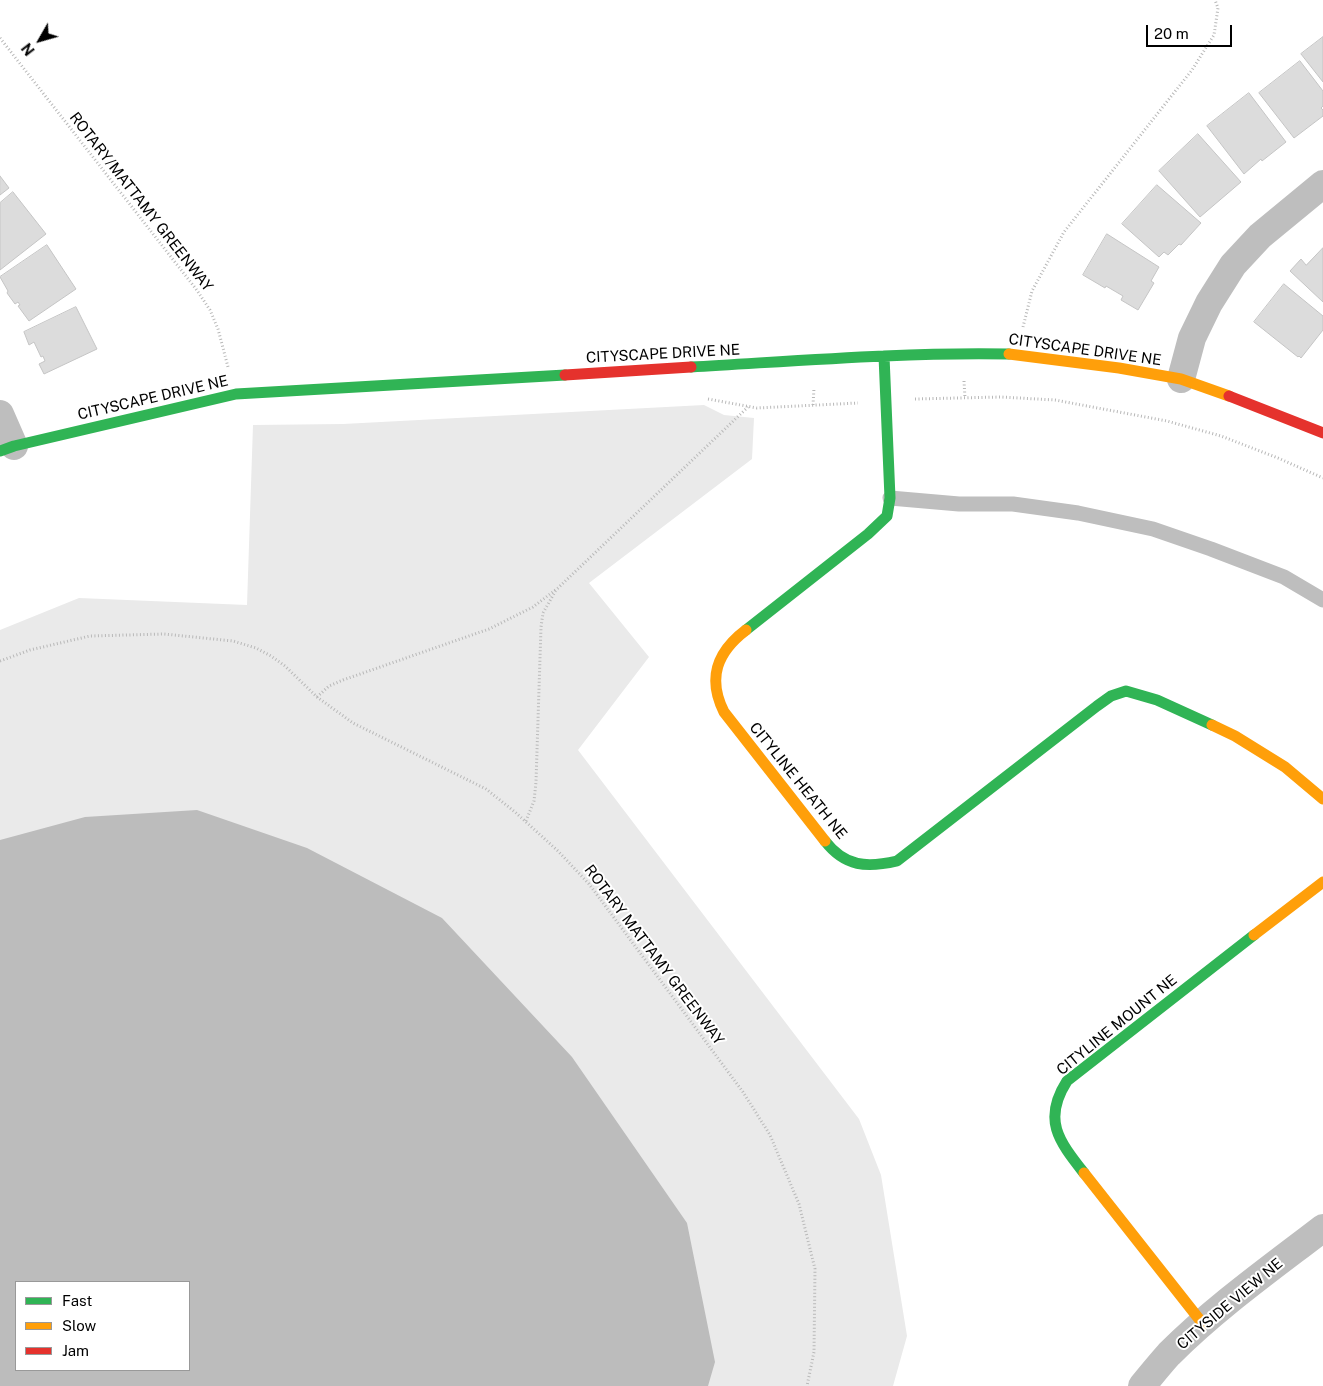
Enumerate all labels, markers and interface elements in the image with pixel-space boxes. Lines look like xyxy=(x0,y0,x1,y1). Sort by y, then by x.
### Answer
north arrow xyxy=(15,15,65,65)
scale bar xyxy=(1148,15,1234,47)
text: 20 m xyxy=(1154,25,1189,42)
text: N xyxy=(19,40,38,58)
street label: ROTARY/MATTAMY GREENWAY xyxy=(65,109,217,295)
street label: CITYSCAPE DRIVE NE xyxy=(1007,330,1163,370)
street label: CITYSCAPE DRIVE NE xyxy=(586,341,740,367)
street label: CITYSCAPE DRIVE NE xyxy=(76,372,230,424)
street label: CITYLINE HEATH NE xyxy=(745,719,851,843)
street label: ROTARY MATTAMY GREENWAY xyxy=(580,861,728,1049)
street label: CITYLINE MOUNT NE xyxy=(1053,971,1181,1079)
street label: CITYSIDE VIEW NE xyxy=(1173,1255,1287,1353)
legend xyxy=(15,1281,190,1371)
text: Fast xyxy=(62,1292,92,1309)
text: Slow xyxy=(62,1317,96,1334)
text: Jam xyxy=(62,1342,89,1359)

